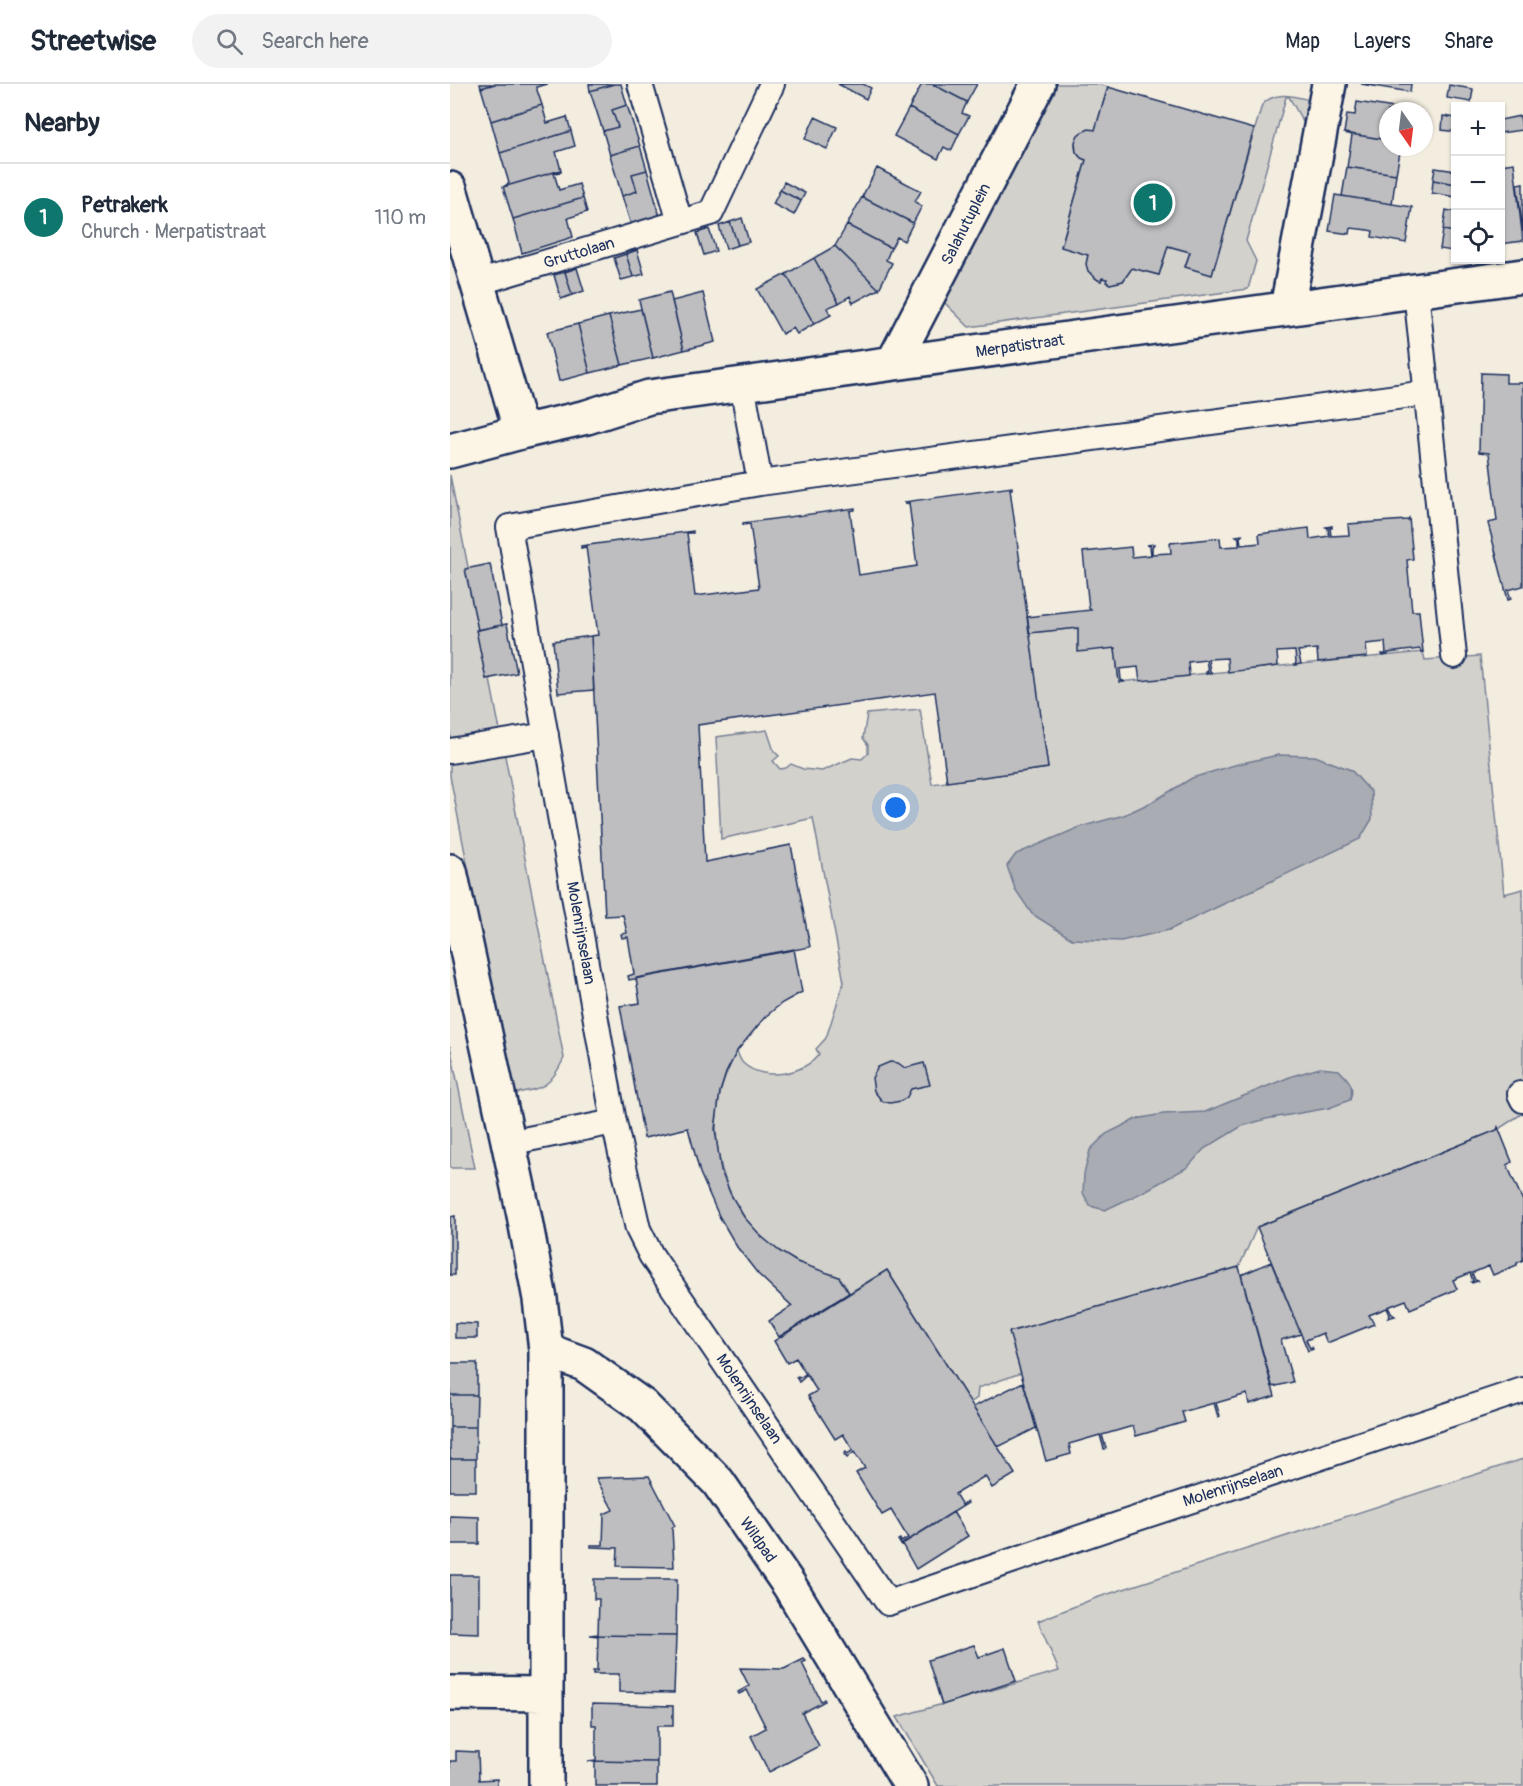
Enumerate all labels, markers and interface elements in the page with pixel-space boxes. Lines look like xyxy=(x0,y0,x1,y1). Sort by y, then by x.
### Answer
search box xyxy=(192,14,612,68)
text: Streetwise xyxy=(30,24,156,59)
icon: search xyxy=(213,25,246,58)
text: Search here xyxy=(261,27,369,55)
text: Map xyxy=(1285,28,1320,55)
text: Layers xyxy=(1353,28,1411,55)
text: Share xyxy=(1444,28,1493,55)
north arrow xyxy=(1379,102,1433,156)
map controls xyxy=(1451,102,1505,264)
button: + xyxy=(1451,102,1505,156)
text: Nearby xyxy=(24,107,100,139)
button: − xyxy=(1451,156,1505,210)
street label: Salahutuplein xyxy=(937,180,995,268)
pin: 1 xyxy=(1134,180,1172,226)
text: Petrakerk xyxy=(81,191,168,219)
text: 1 xyxy=(40,205,47,230)
text: 110 m xyxy=(375,205,426,230)
button: locate xyxy=(1451,210,1505,264)
text: Church · Merpatistraat xyxy=(81,219,266,244)
street label: Gruttolaan xyxy=(541,233,617,273)
street label: Merpatistraat xyxy=(974,330,1066,362)
your location xyxy=(881,793,910,822)
street label: Molenrijnselaan xyxy=(562,880,600,986)
street label: Molenrijnselaan xyxy=(712,1350,786,1448)
street label: Molenrijnselaan xyxy=(1180,1460,1286,1512)
street label: Wildpad xyxy=(735,1513,781,1567)

